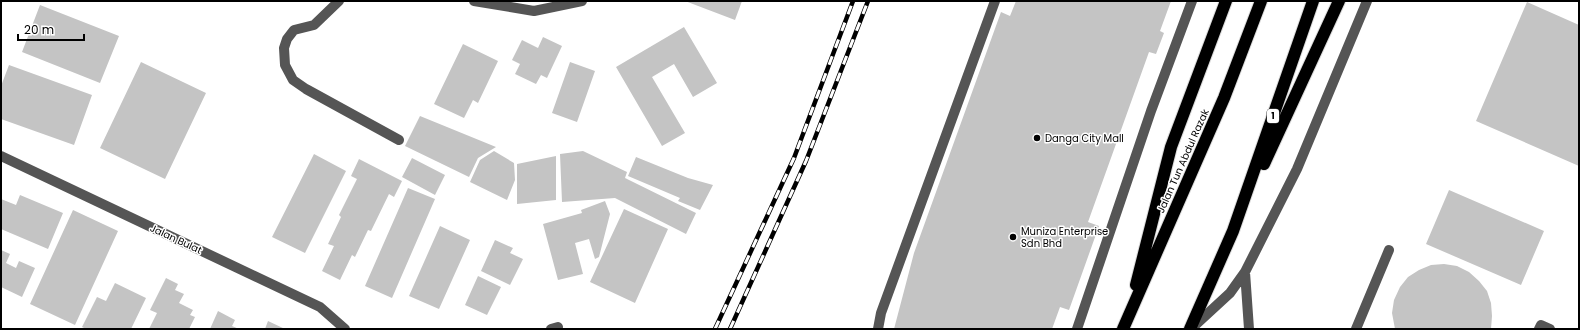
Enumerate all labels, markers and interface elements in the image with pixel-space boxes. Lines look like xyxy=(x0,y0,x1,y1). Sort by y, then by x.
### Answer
scale bar xyxy=(18,16,84,42)
text: 20 m xyxy=(24,21,54,38)
street label: Jalan Tun Abdul Razak xyxy=(1153,106,1213,215)
road number: 1 xyxy=(1267,109,1279,123)
place label: Danga City Mall xyxy=(1045,131,1124,146)
marker: Danga City Mall xyxy=(1032,133,1042,143)
street label: Jalan Bulat xyxy=(148,220,205,258)
place label: Muniza Enterprise Sdn Bhd xyxy=(1021,224,1108,251)
marker: Muniza Enterprise Sdn Bhd xyxy=(1008,232,1018,242)

